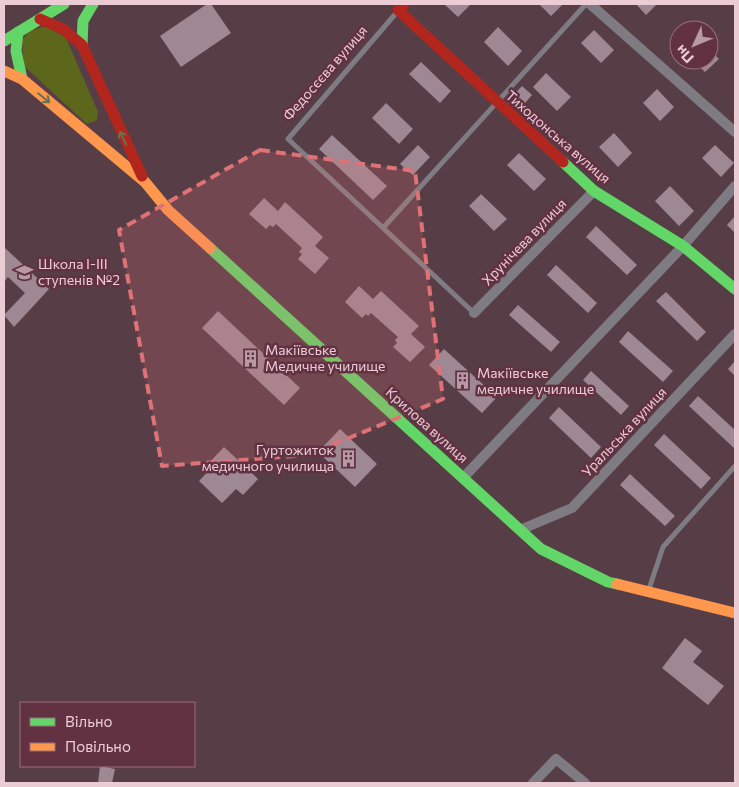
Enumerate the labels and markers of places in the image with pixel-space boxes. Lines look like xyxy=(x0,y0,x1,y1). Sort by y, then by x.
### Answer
place label: Школа I-III ступенів №2 xyxy=(38,255,120,288)
school or university icon: Школа I-III ступенів №2 xyxy=(14,262,34,282)
place label: Макіївське Медичне училище xyxy=(265,341,386,374)
building icon: Макіївське Медичне училище xyxy=(241,348,261,368)
place label: Макіївське медичне училище xyxy=(477,364,594,397)
building icon: Макіївське медичне училище xyxy=(453,371,473,391)
place label: Гуртожиток медичного училища xyxy=(202,441,335,474)
building icon: Гуртожиток медичного училища xyxy=(338,448,358,468)

